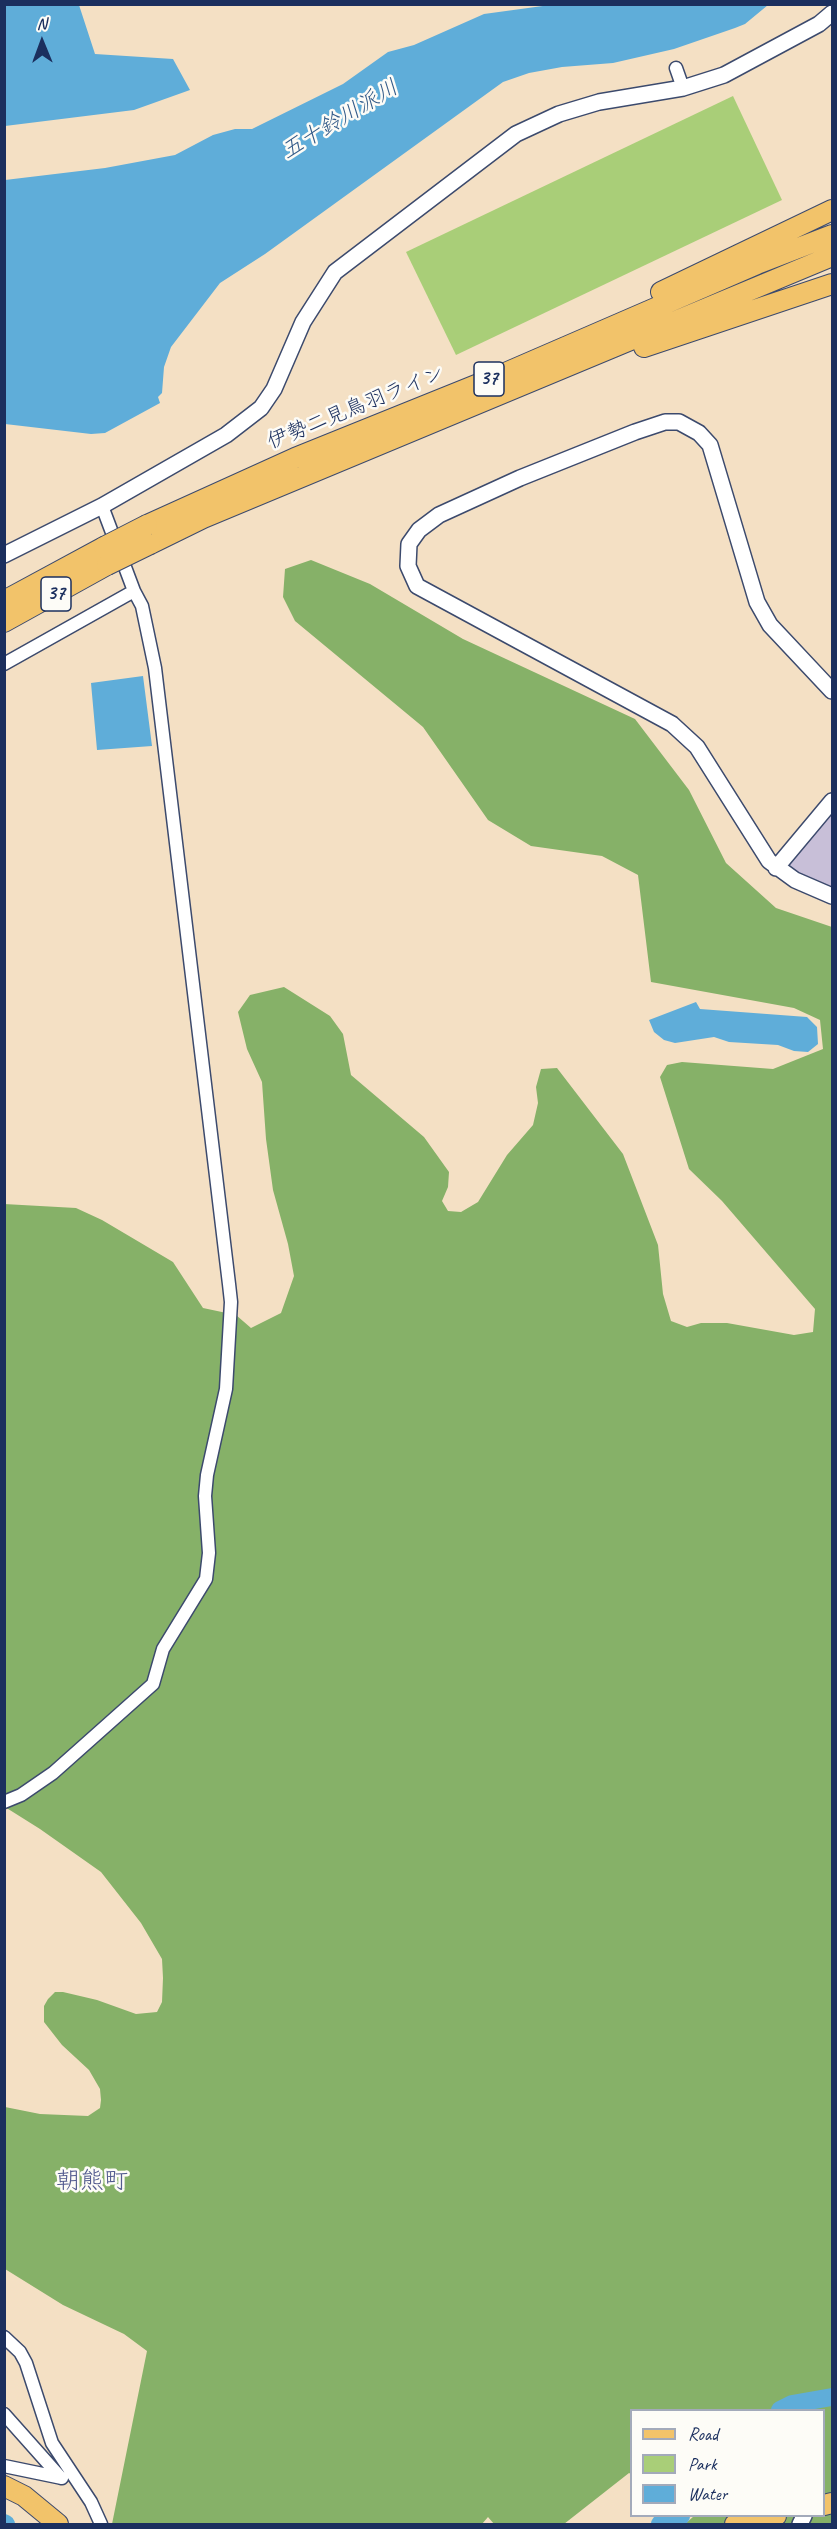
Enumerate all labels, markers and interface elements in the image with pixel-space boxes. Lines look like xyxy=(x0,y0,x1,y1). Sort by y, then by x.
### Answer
north arrow xyxy=(12,12,72,72)
text: N xyxy=(37,14,47,34)
water label: 五十鈴川派川 xyxy=(277,75,403,165)
street label: 伊勢二見鳥羽ライン xyxy=(264,361,448,455)
road number: 37 xyxy=(474,362,504,396)
road number: 37 xyxy=(41,577,71,611)
district label: 朝熊町 xyxy=(56,2168,128,2196)
legend xyxy=(630,2409,825,2517)
text: Road xyxy=(688,2423,718,2445)
text: Park xyxy=(688,2453,717,2475)
text: Water xyxy=(688,2483,727,2505)

